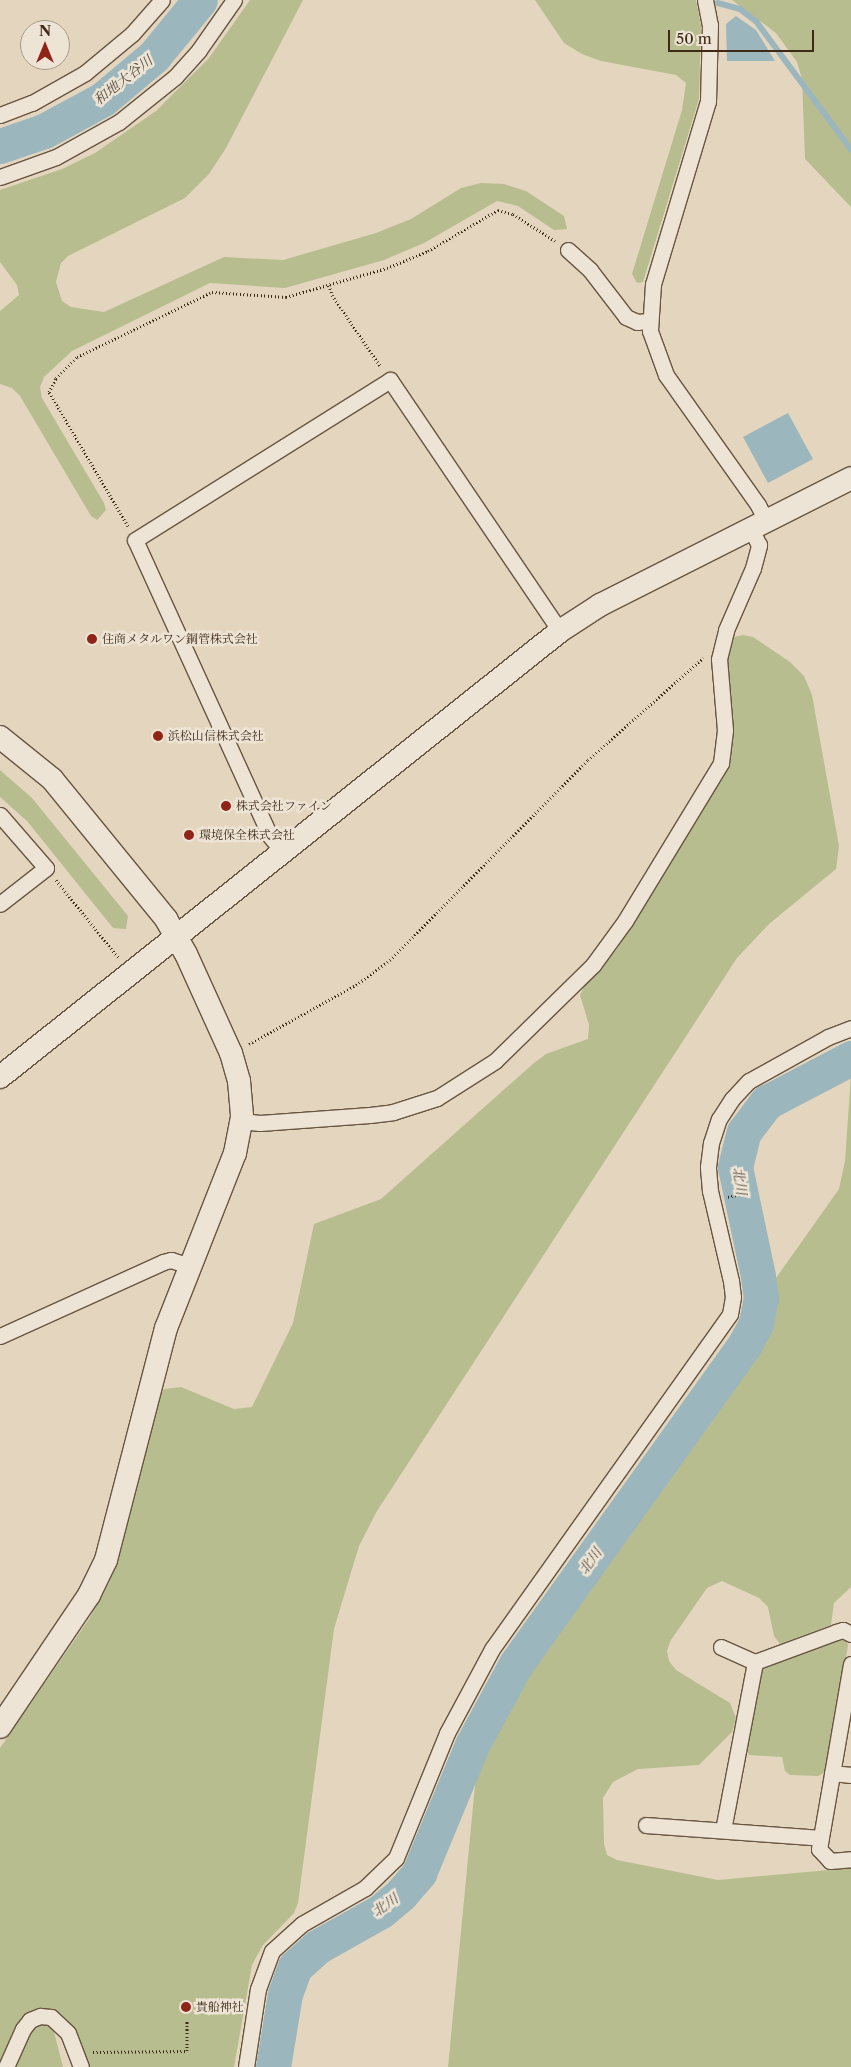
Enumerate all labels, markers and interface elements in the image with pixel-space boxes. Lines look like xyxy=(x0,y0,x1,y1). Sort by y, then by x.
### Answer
north arrow xyxy=(20,20,70,70)
scale bar xyxy=(671,20,817,52)
text: N xyxy=(39,22,51,40)
text: 50 m xyxy=(676,29,712,48)
water label: 和地大谷川 xyxy=(90,52,156,108)
place label: 住商メタルワン鋼管株式会社 xyxy=(102,632,258,646)
marker: 住商メタルワン鋼管株式会社 xyxy=(86,633,98,645)
place label: 浜松山信株式会社 xyxy=(168,729,264,743)
marker: 浜松山信株式会社 xyxy=(152,730,164,742)
place label: 株式会社ファイン xyxy=(236,799,332,813)
marker: 株式会社ファイン xyxy=(220,800,232,812)
place label: 環境保全株式会社 xyxy=(199,828,295,842)
marker: 環境保全株式会社 xyxy=(183,829,195,841)
water label: 北川 xyxy=(730,1166,750,1196)
water label: 北川 xyxy=(575,1545,605,1577)
water label: 北川 xyxy=(369,1890,401,1920)
place label: 貴船神社 xyxy=(196,2000,244,2014)
marker: 貴船神社 xyxy=(180,2001,192,2013)

